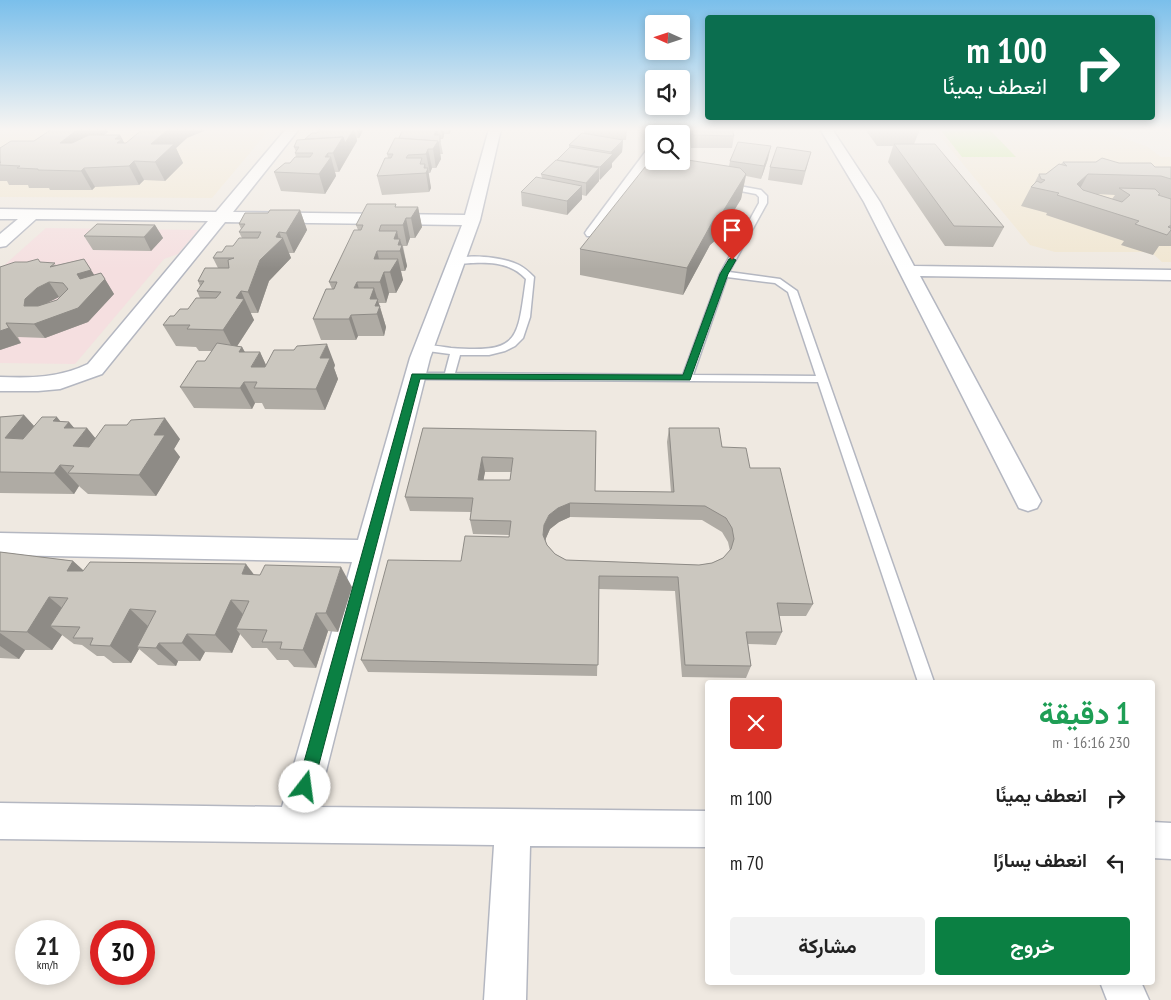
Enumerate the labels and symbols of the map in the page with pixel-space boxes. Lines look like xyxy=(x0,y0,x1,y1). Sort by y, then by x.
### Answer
north arrow xyxy=(645,15,690,60)
pin xyxy=(711,209,753,260)
position arrow xyxy=(278,760,330,812)
speed limit sign: 30 xyxy=(90,920,155,985)

